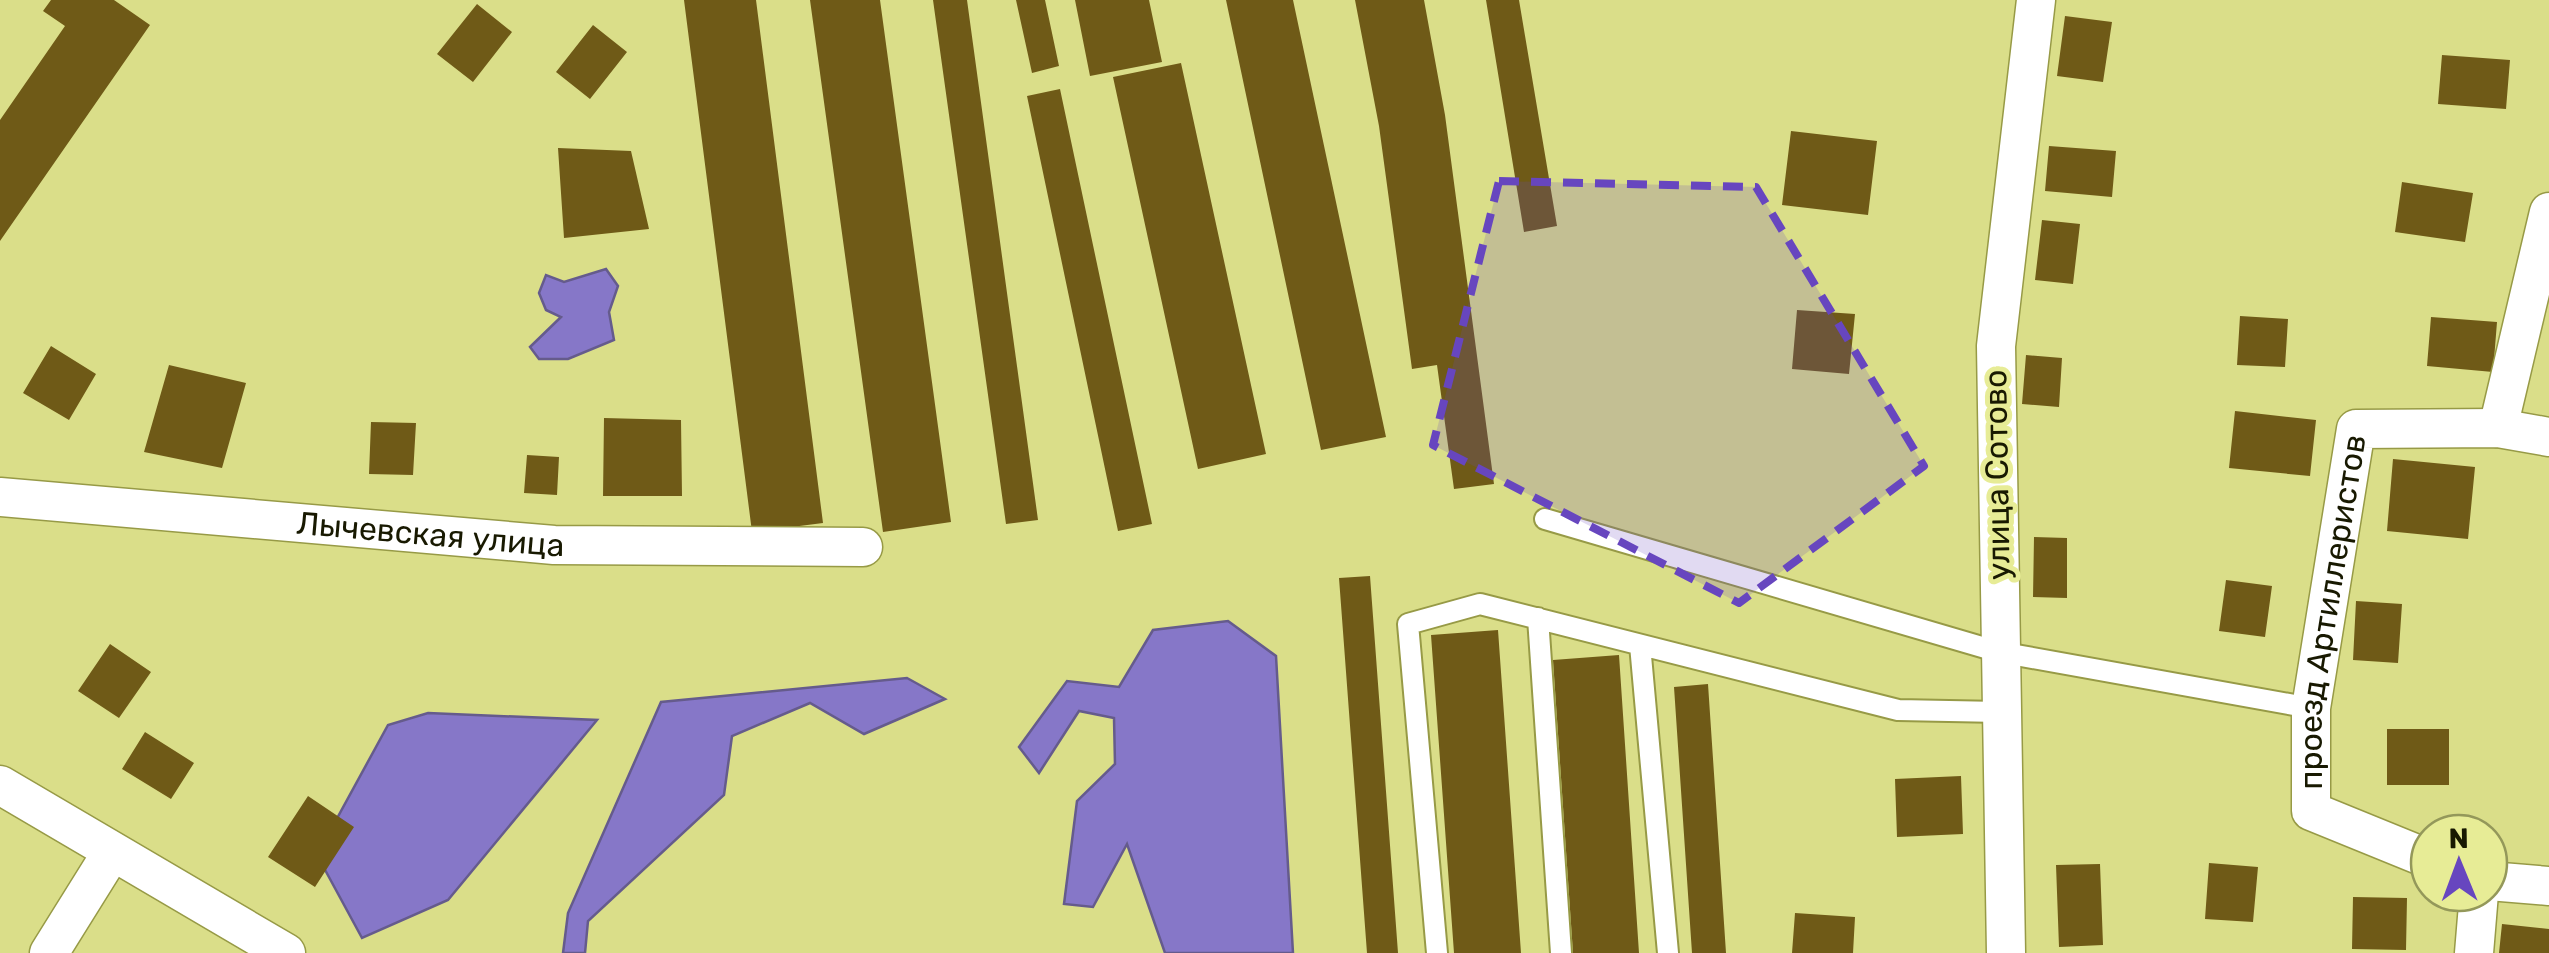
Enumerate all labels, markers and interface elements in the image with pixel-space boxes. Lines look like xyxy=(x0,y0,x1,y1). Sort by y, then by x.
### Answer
street label: улица Сотово xyxy=(1976,369,2018,581)
street label: проезд Артиллеристов xyxy=(2291,432,2374,789)
street label: Лычевская улица xyxy=(295,504,564,564)
north arrow xyxy=(2409,813,2509,913)
text: N xyxy=(2448,822,2469,855)

